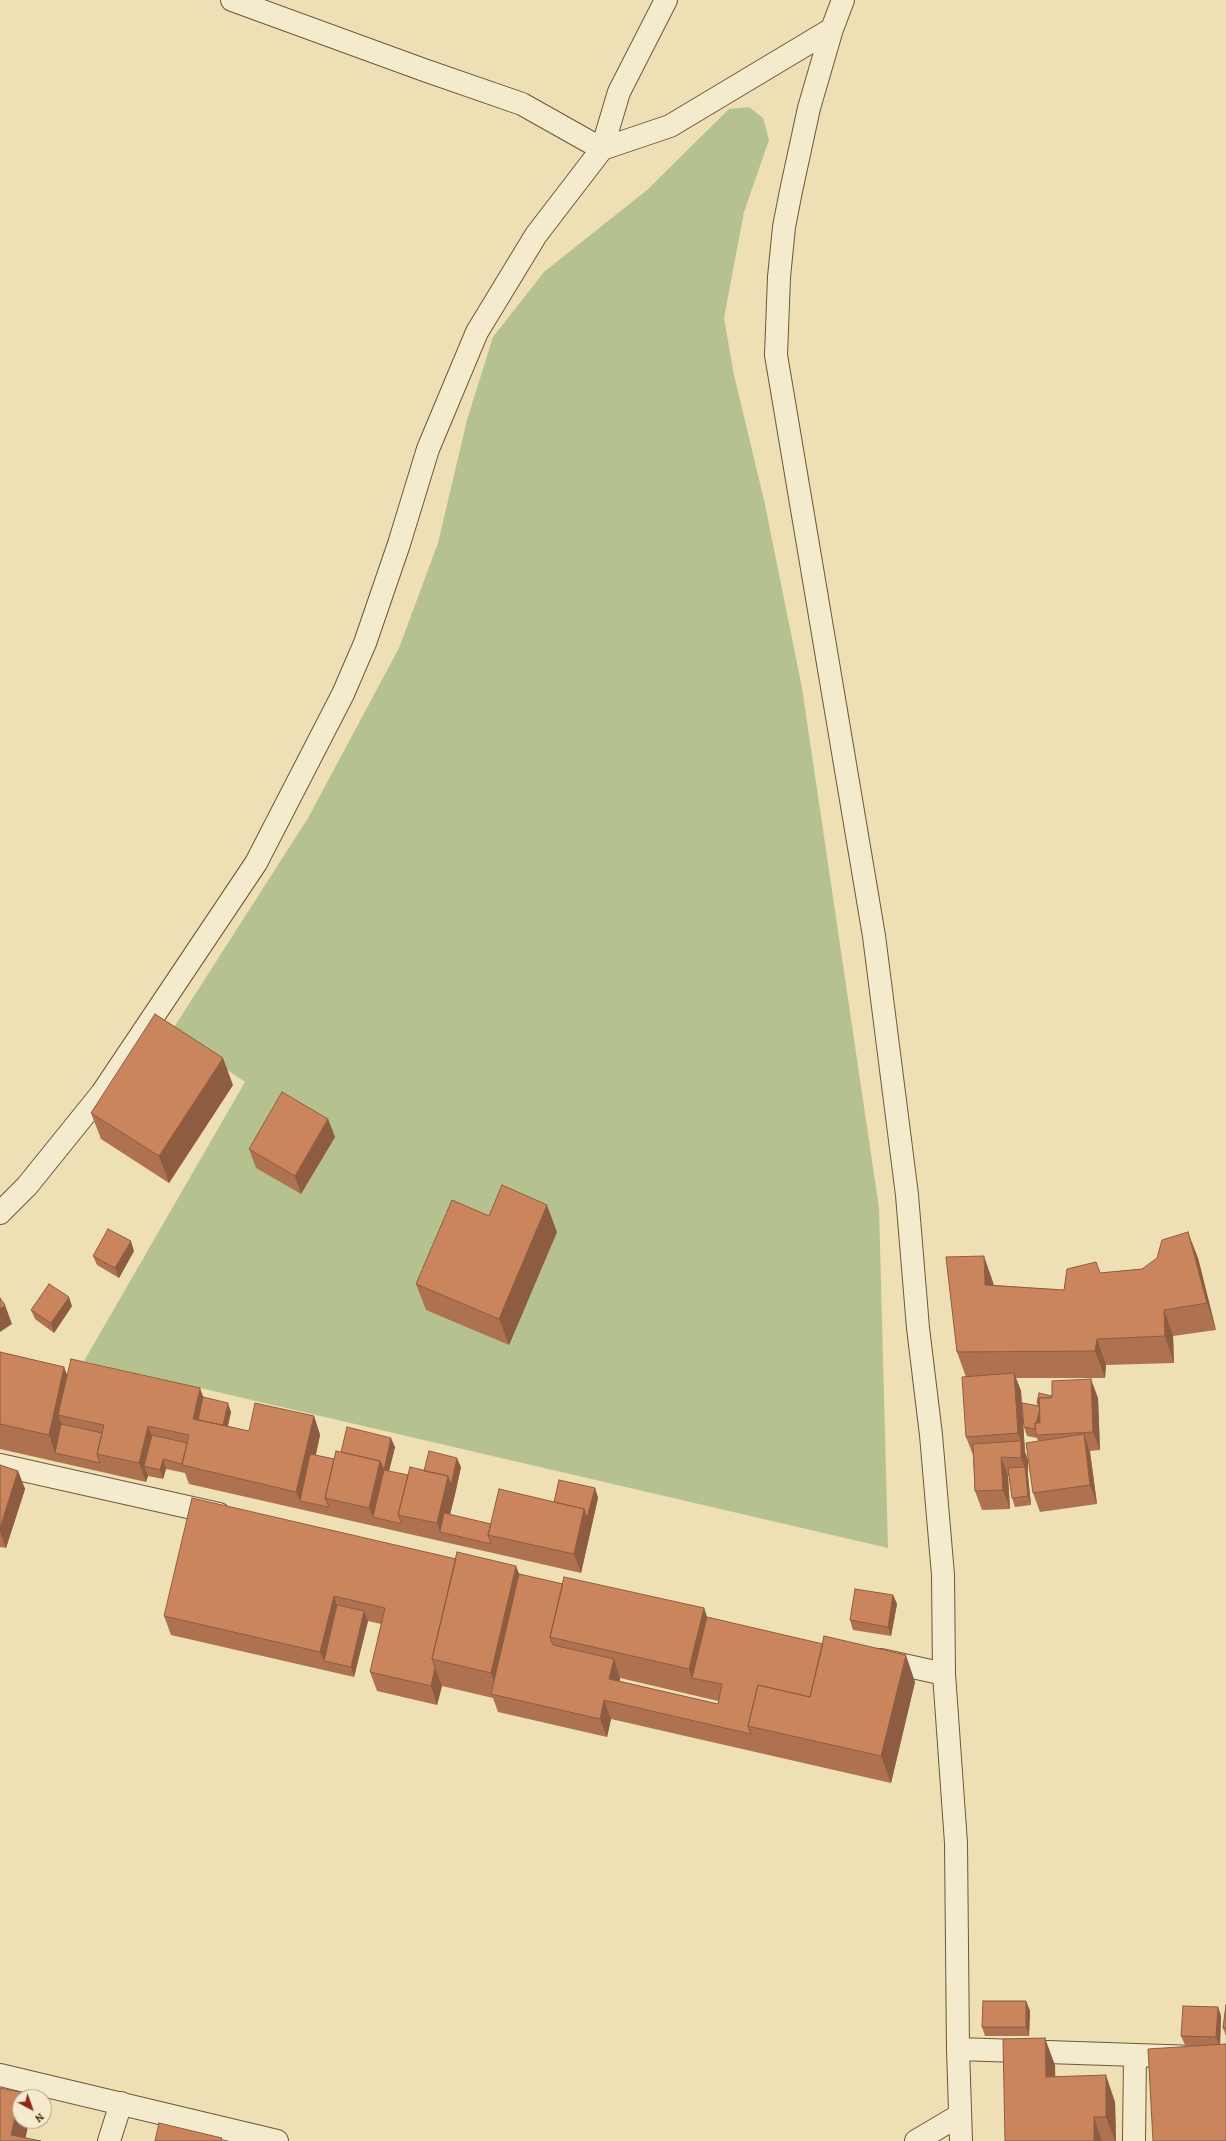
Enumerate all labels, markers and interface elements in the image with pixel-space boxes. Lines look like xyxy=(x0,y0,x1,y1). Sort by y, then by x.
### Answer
north arrow xyxy=(12,2089,52,2129)
text: N xyxy=(32,2109,47,2126)

